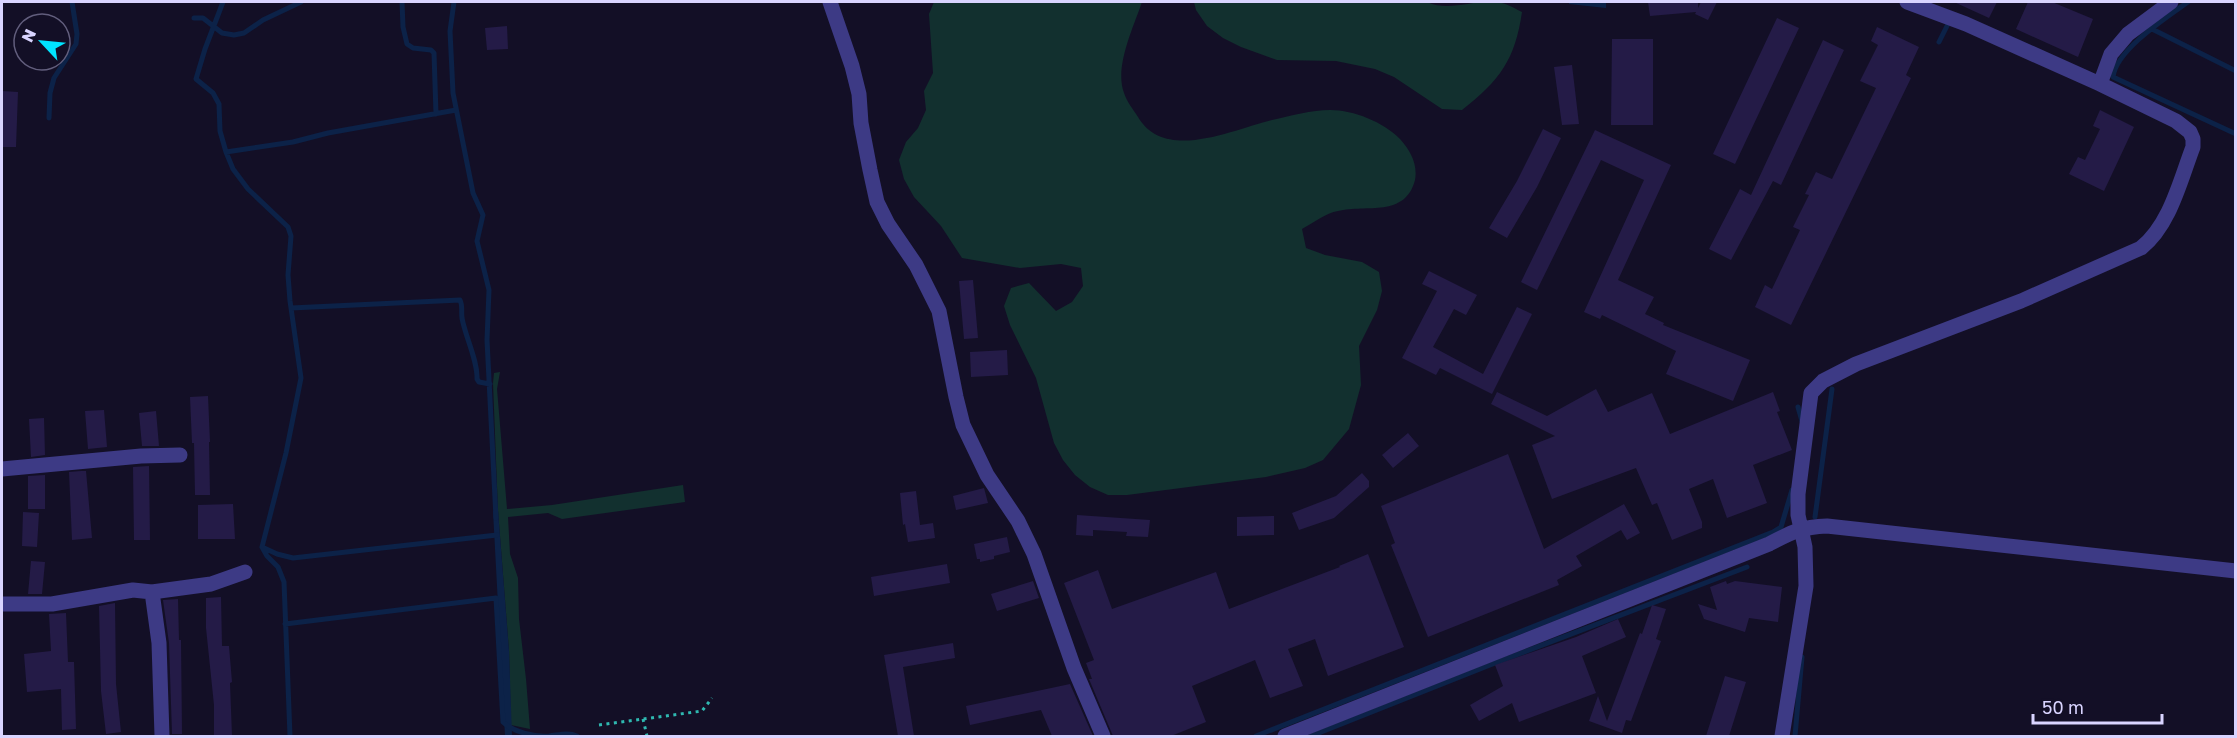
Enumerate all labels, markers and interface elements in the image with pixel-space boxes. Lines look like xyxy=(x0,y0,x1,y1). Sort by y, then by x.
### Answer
north arrow xyxy=(12,12,72,72)
text: N xyxy=(17,26,40,45)
scale bar xyxy=(2033,687,2162,725)
text: 50 m xyxy=(2042,696,2084,718)

